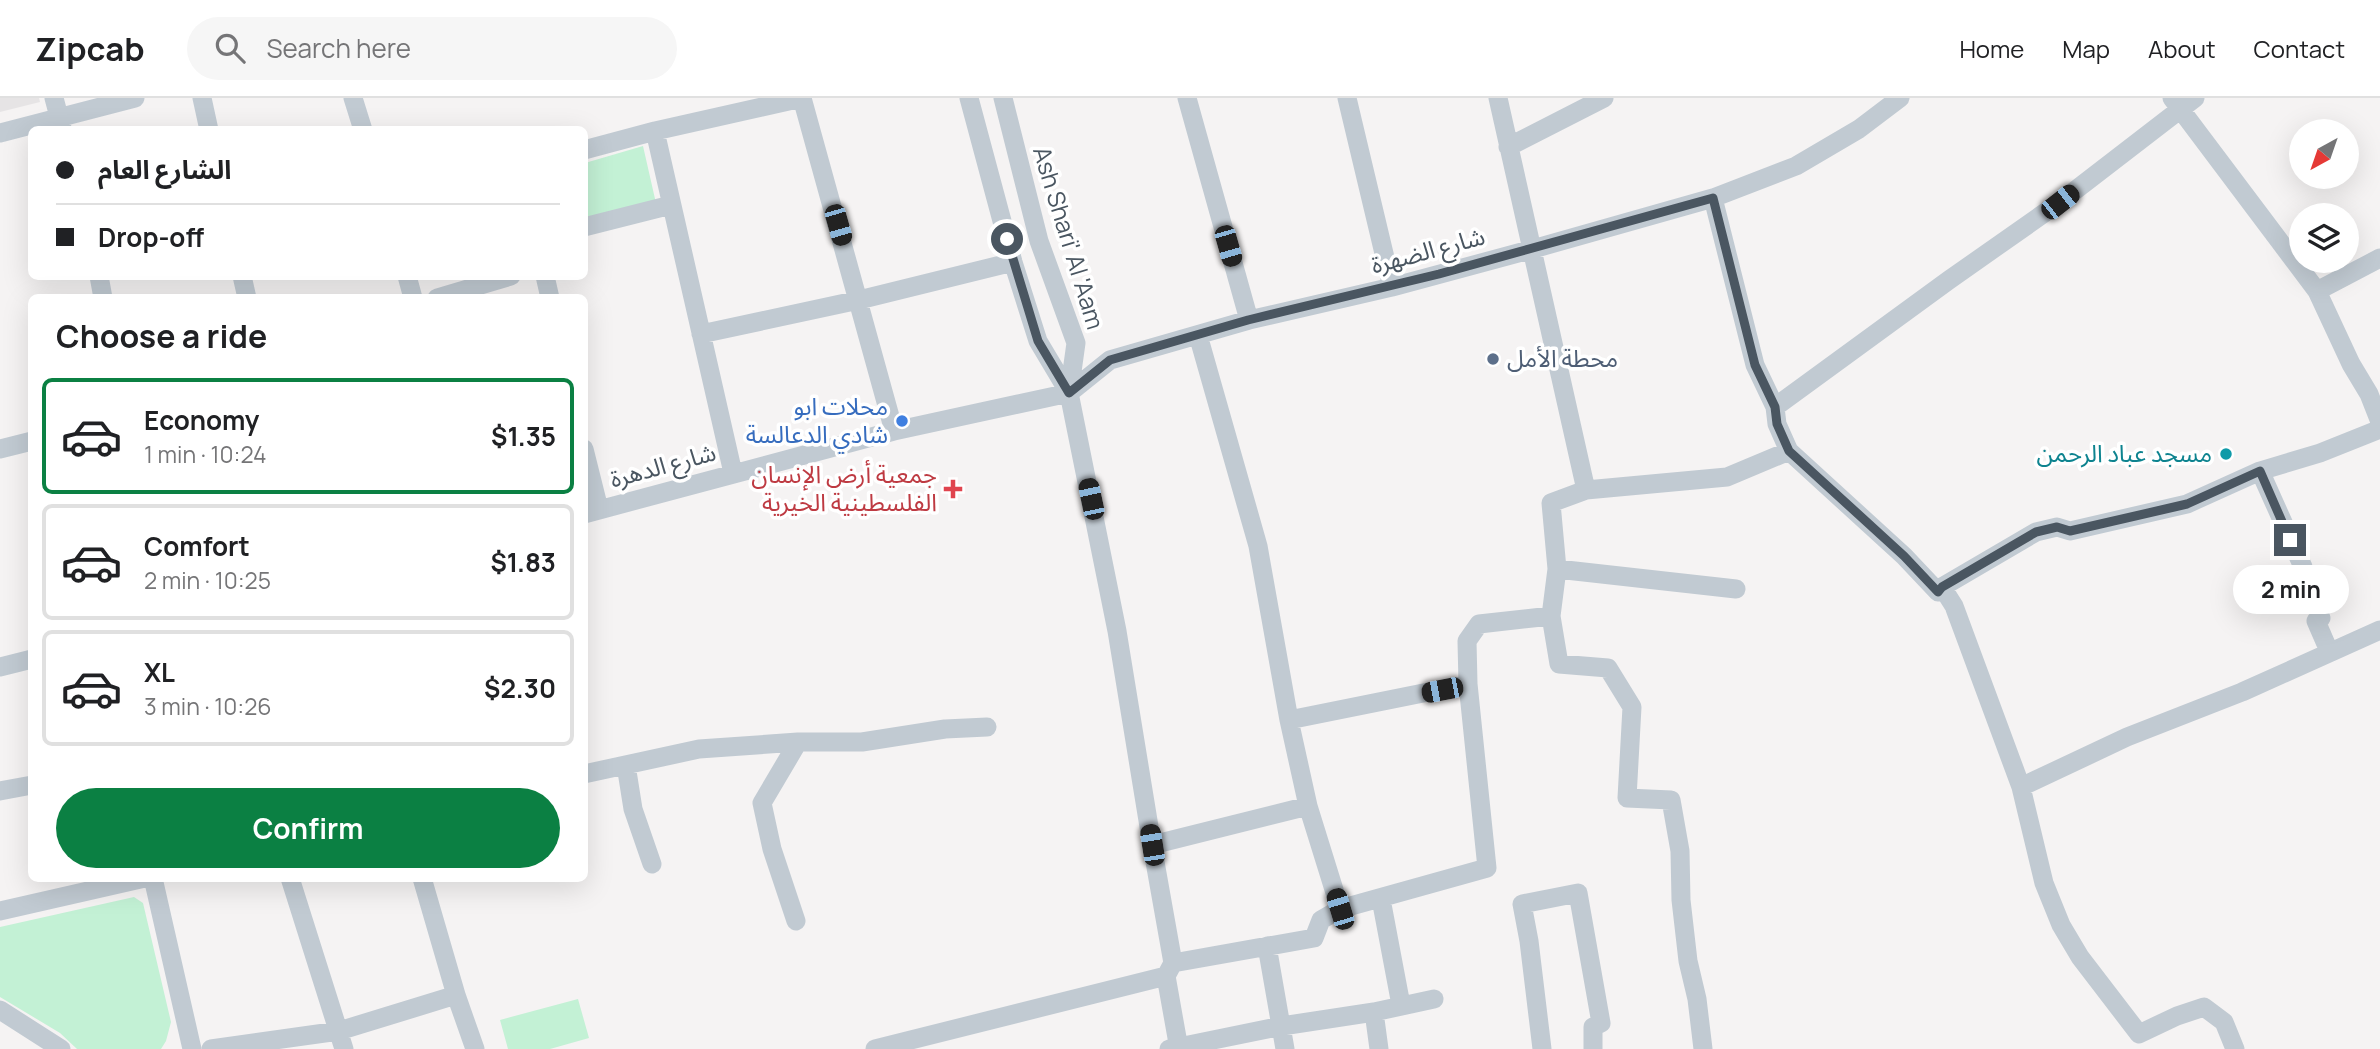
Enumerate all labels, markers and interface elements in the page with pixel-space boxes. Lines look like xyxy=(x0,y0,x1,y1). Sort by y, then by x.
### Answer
search box xyxy=(187,17,677,80)
text: Zipcab xyxy=(35,26,145,71)
icon: search xyxy=(211,29,249,67)
text: Search here xyxy=(267,30,411,66)
text: Home xyxy=(1959,32,2024,65)
text: Map xyxy=(2062,32,2110,65)
text: About xyxy=(2148,32,2216,65)
text: Contact xyxy=(2254,32,2345,65)
north arrow xyxy=(2289,119,2359,189)
map controls xyxy=(2289,119,2359,273)
street label: Ash Shari' Al 'Aam xyxy=(1026,142,1113,333)
text: الشارع العام xyxy=(98,151,231,187)
car xyxy=(2037,181,2084,223)
car xyxy=(823,202,854,248)
button: layers xyxy=(2289,203,2359,273)
text: Drop-off xyxy=(98,219,204,255)
street label: شارع الضهرة xyxy=(1367,219,1489,283)
route start xyxy=(991,223,1023,255)
car xyxy=(1213,223,1244,269)
text: Choose a ride xyxy=(56,314,267,358)
place label: محطة الأمل xyxy=(1507,341,1618,374)
marker: محطة الأمل xyxy=(1485,351,1501,367)
place label: محلات ابو شادي الدعالسة xyxy=(746,389,888,454)
text: Economy xyxy=(144,402,259,438)
icon: car xyxy=(60,405,123,468)
marker: محلات ابو شادي الدعالسة xyxy=(894,413,910,429)
text: $1.35 xyxy=(491,418,556,454)
street label: شارع الدهرة xyxy=(606,435,720,496)
place label: مسجد عباد الرحمن xyxy=(2037,436,2212,469)
text: 1 min · 10:24 xyxy=(144,438,267,470)
marker: مسجد عباد الرحمن xyxy=(2218,446,2234,462)
place label: جمعية أرض الإنسان الفلسطينية الخيرية xyxy=(751,457,937,518)
car xyxy=(1077,476,1106,522)
marker: جمعية أرض الإنسان الفلسطينية الخيرية xyxy=(943,479,963,499)
route end xyxy=(2274,524,2306,556)
text: Comfort xyxy=(144,528,250,564)
icon: car xyxy=(60,531,123,594)
text: $1.83 xyxy=(490,544,556,580)
text: 2 min · 10:25 xyxy=(144,564,271,596)
callout: 2 min xyxy=(2232,564,2348,614)
text: 2 min xyxy=(2261,573,2321,605)
text: XL xyxy=(144,654,175,690)
icon: car xyxy=(60,657,123,720)
text: $2.30 xyxy=(484,670,556,706)
car xyxy=(1420,676,1465,704)
text: 3 min · 10:26 xyxy=(144,690,272,722)
button: Confirm xyxy=(56,788,560,868)
car xyxy=(1139,823,1166,867)
car xyxy=(1324,886,1357,932)

